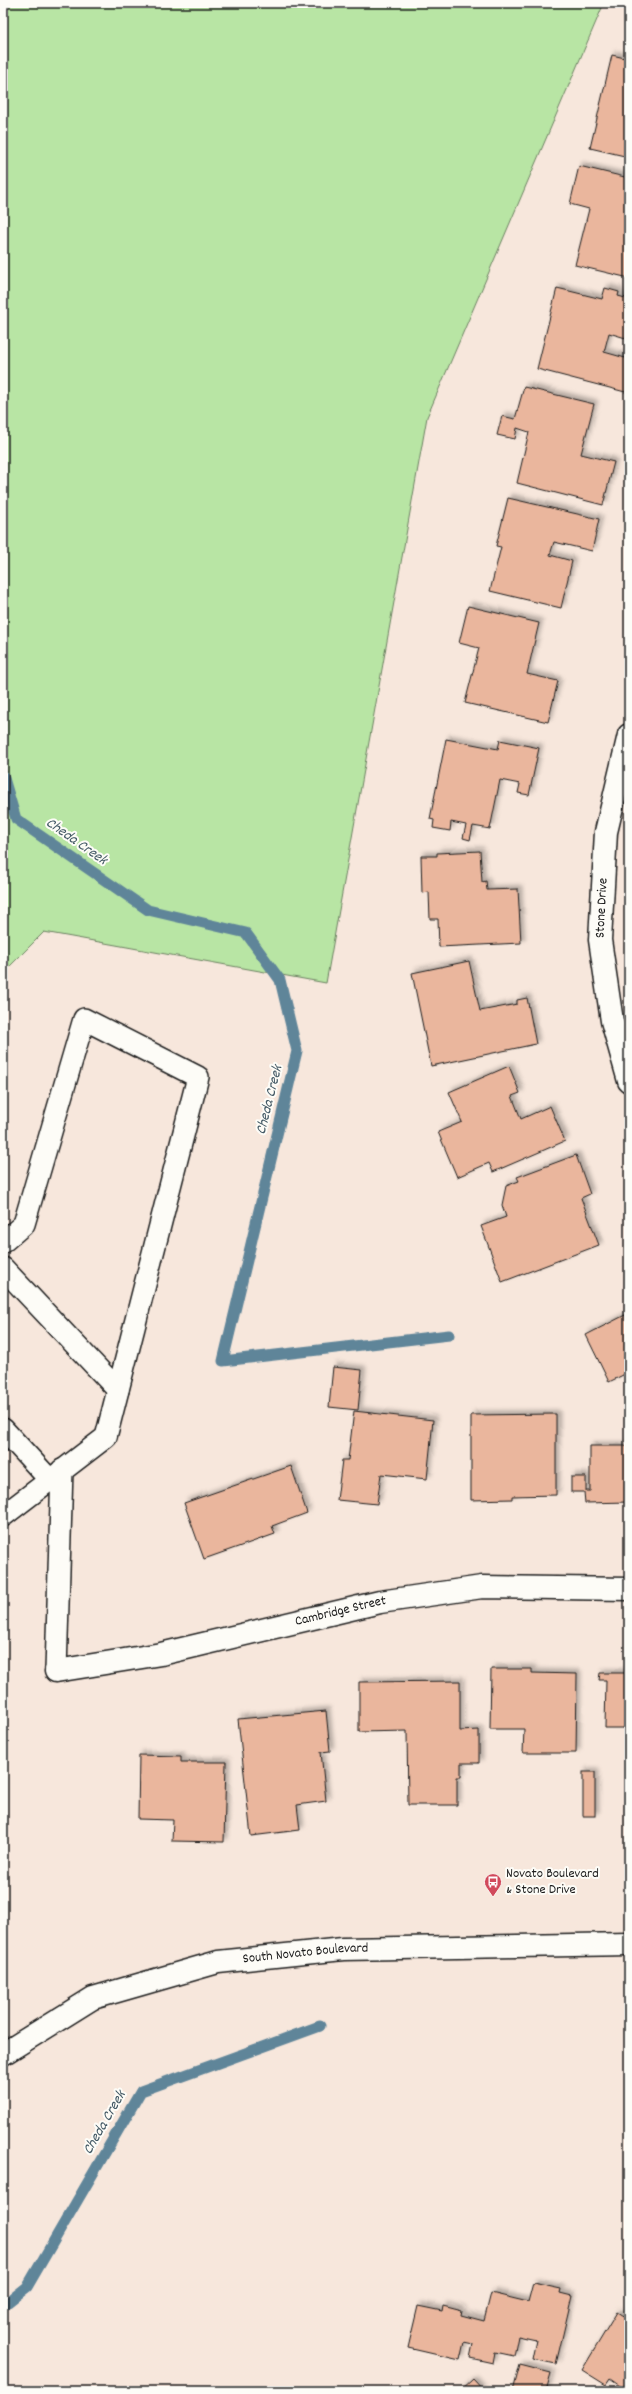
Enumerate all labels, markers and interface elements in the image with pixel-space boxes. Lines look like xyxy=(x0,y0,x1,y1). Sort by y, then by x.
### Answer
water label: Cheda Creek xyxy=(41,813,113,872)
street label: Stone Drive xyxy=(590,877,614,939)
water label: Cheda Creek xyxy=(251,1061,290,1137)
street label: Cambridge Street xyxy=(293,1591,388,1632)
place label: Novato Boulevard & Stone Drive xyxy=(506,1864,599,1900)
bus stop icon: Novato Boulevard & Stone Drive xyxy=(483,1872,503,1897)
street label: South Novato Boulevard xyxy=(242,1939,368,1969)
water label: Cheda Creek xyxy=(78,2085,133,2159)

